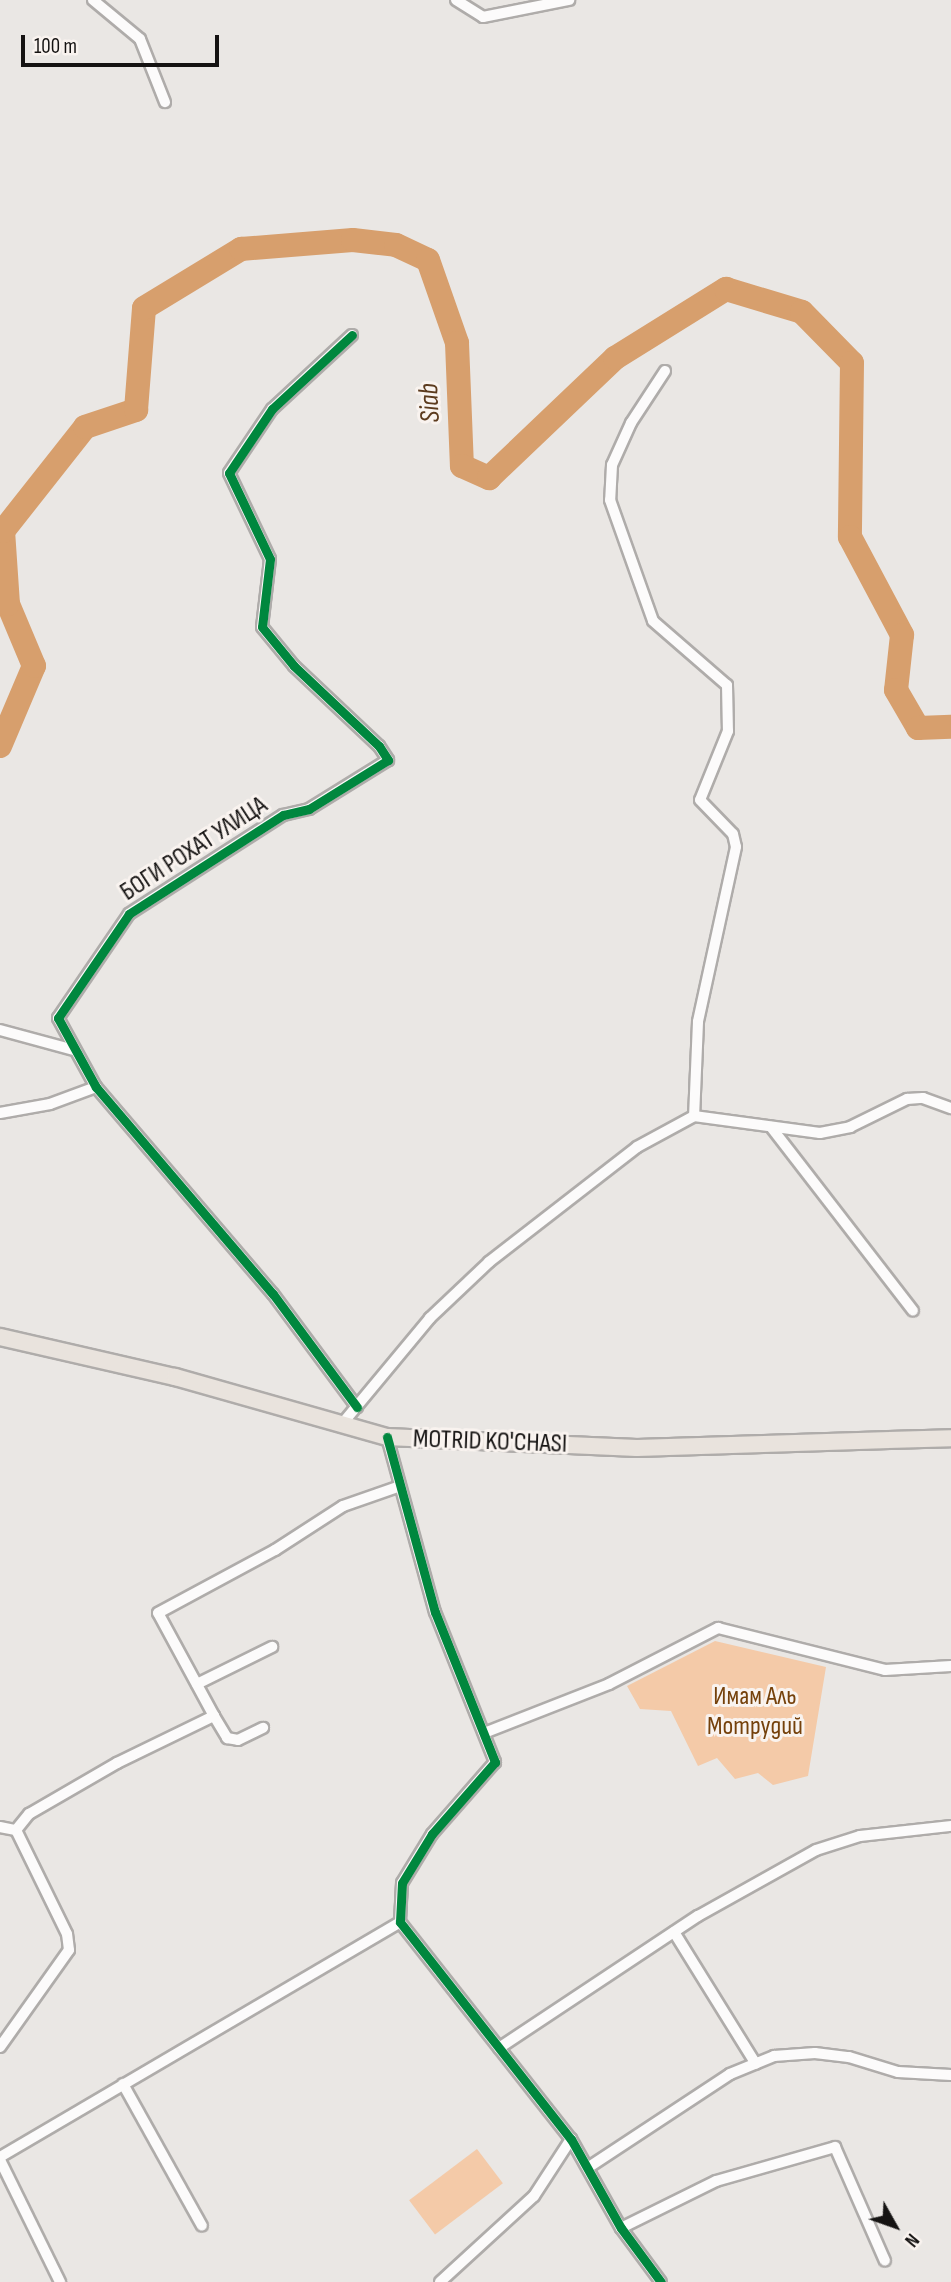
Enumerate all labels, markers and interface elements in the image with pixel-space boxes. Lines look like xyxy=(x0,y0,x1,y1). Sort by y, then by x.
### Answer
scale bar xyxy=(24,21,222,65)
text: 100 m xyxy=(34,34,77,59)
water label: Siab xyxy=(412,382,448,424)
street label: БОГИ РОХАТ УЛИЦА xyxy=(115,790,273,908)
street label: MOTRID KO'CHASI xyxy=(412,1424,568,1460)
park label: Имам Аль Мотрудий xyxy=(707,1681,803,1742)
north arrow xyxy=(860,2191,930,2261)
text: N xyxy=(899,2229,924,2251)

